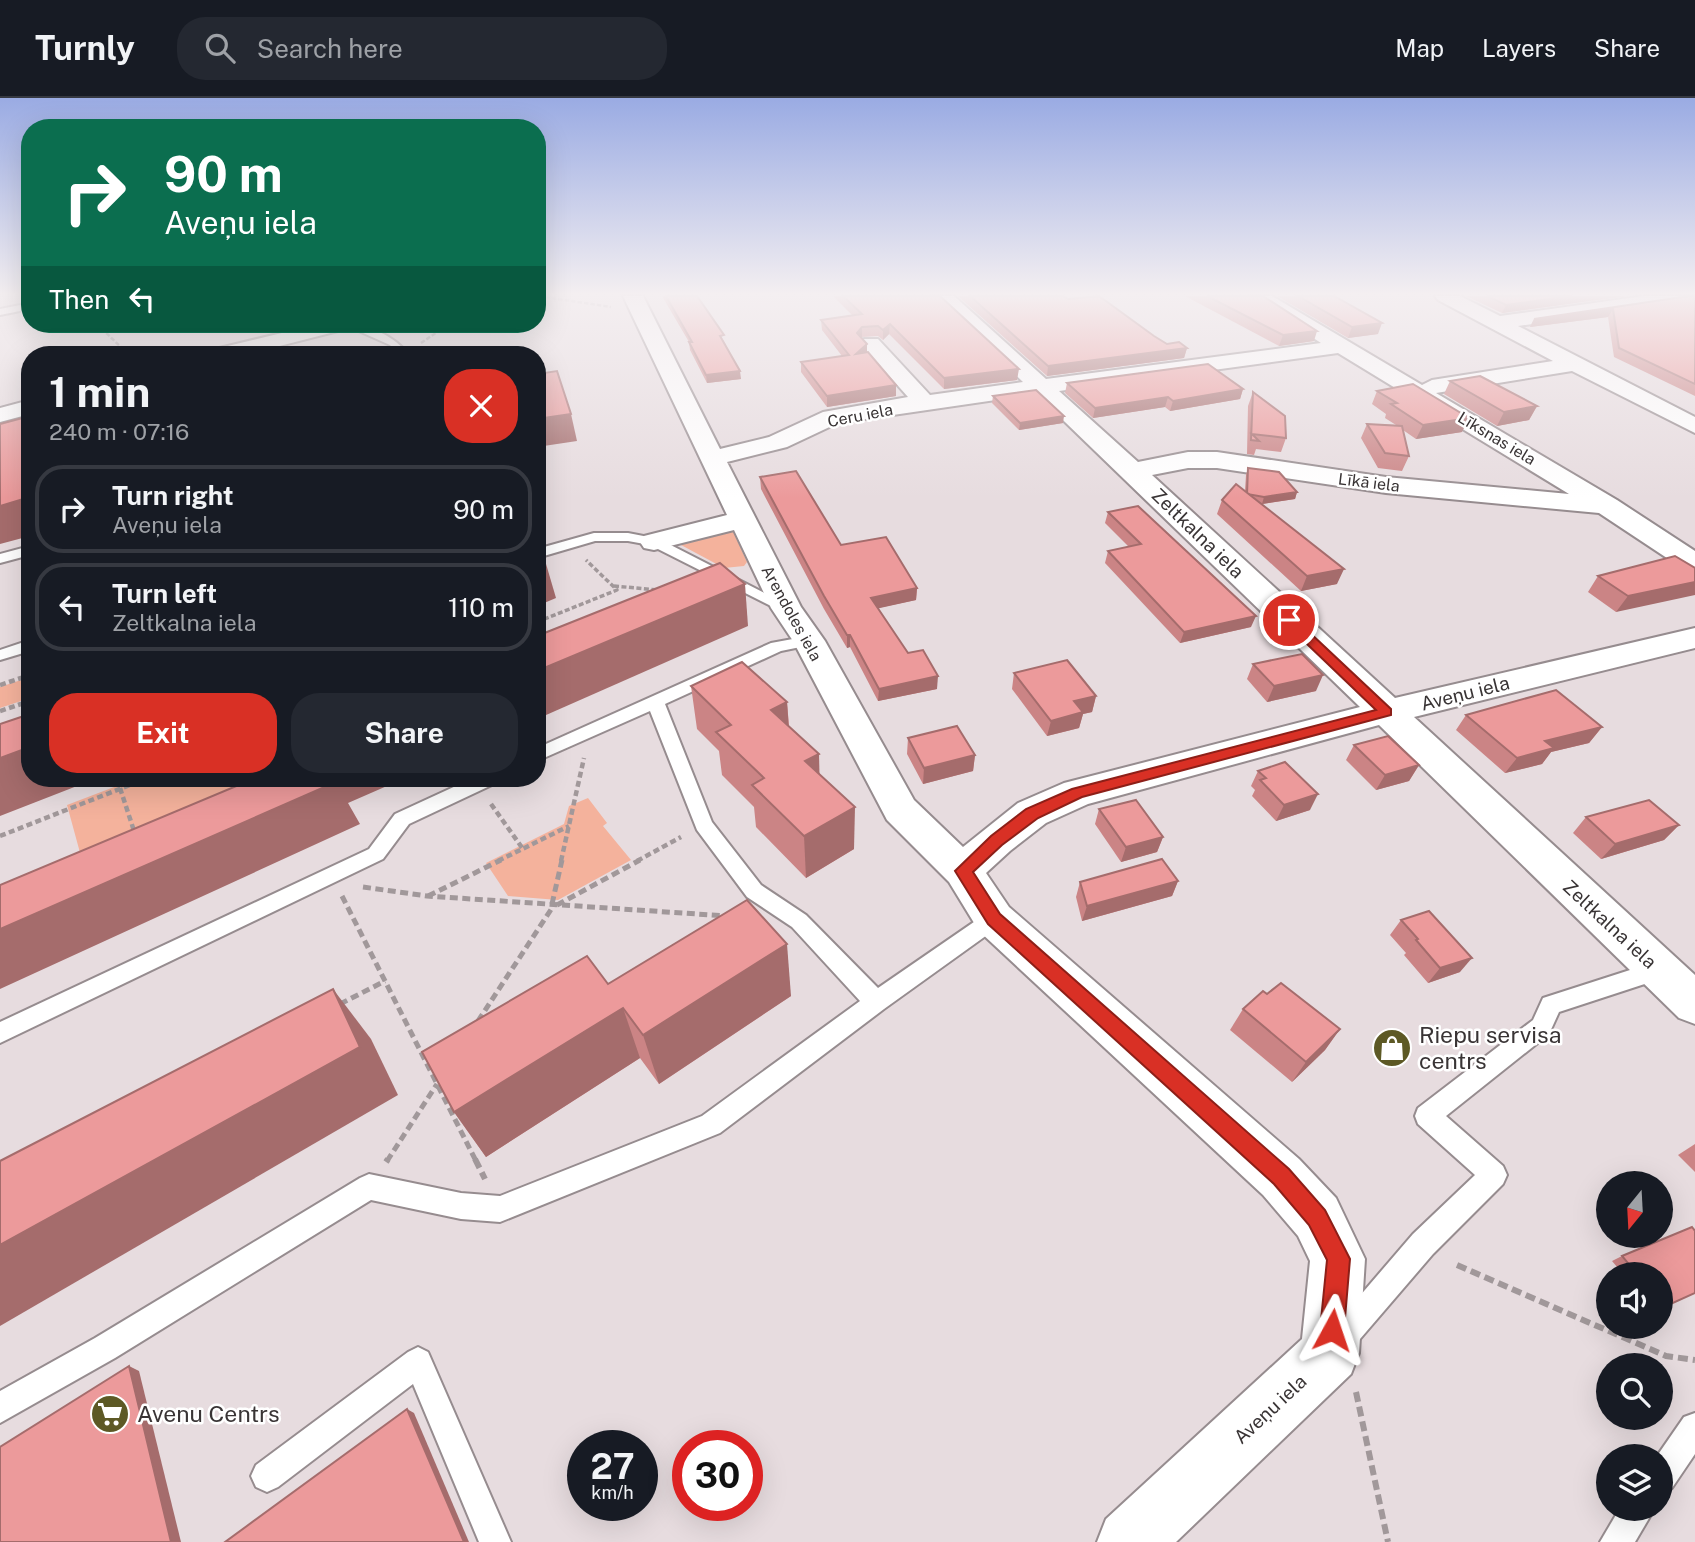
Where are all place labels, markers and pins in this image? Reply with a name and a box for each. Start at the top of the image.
pin [1259,590,1319,650]
place label: Riepu servisa centrs [1419,1021,1561,1074]
shop icon: Riepu servisa centrs [1371,1027,1413,1069]
supermarket icon: Avenu Centrs [89,1393,131,1435]
place label: Avenu Centrs [137,1400,280,1427]

